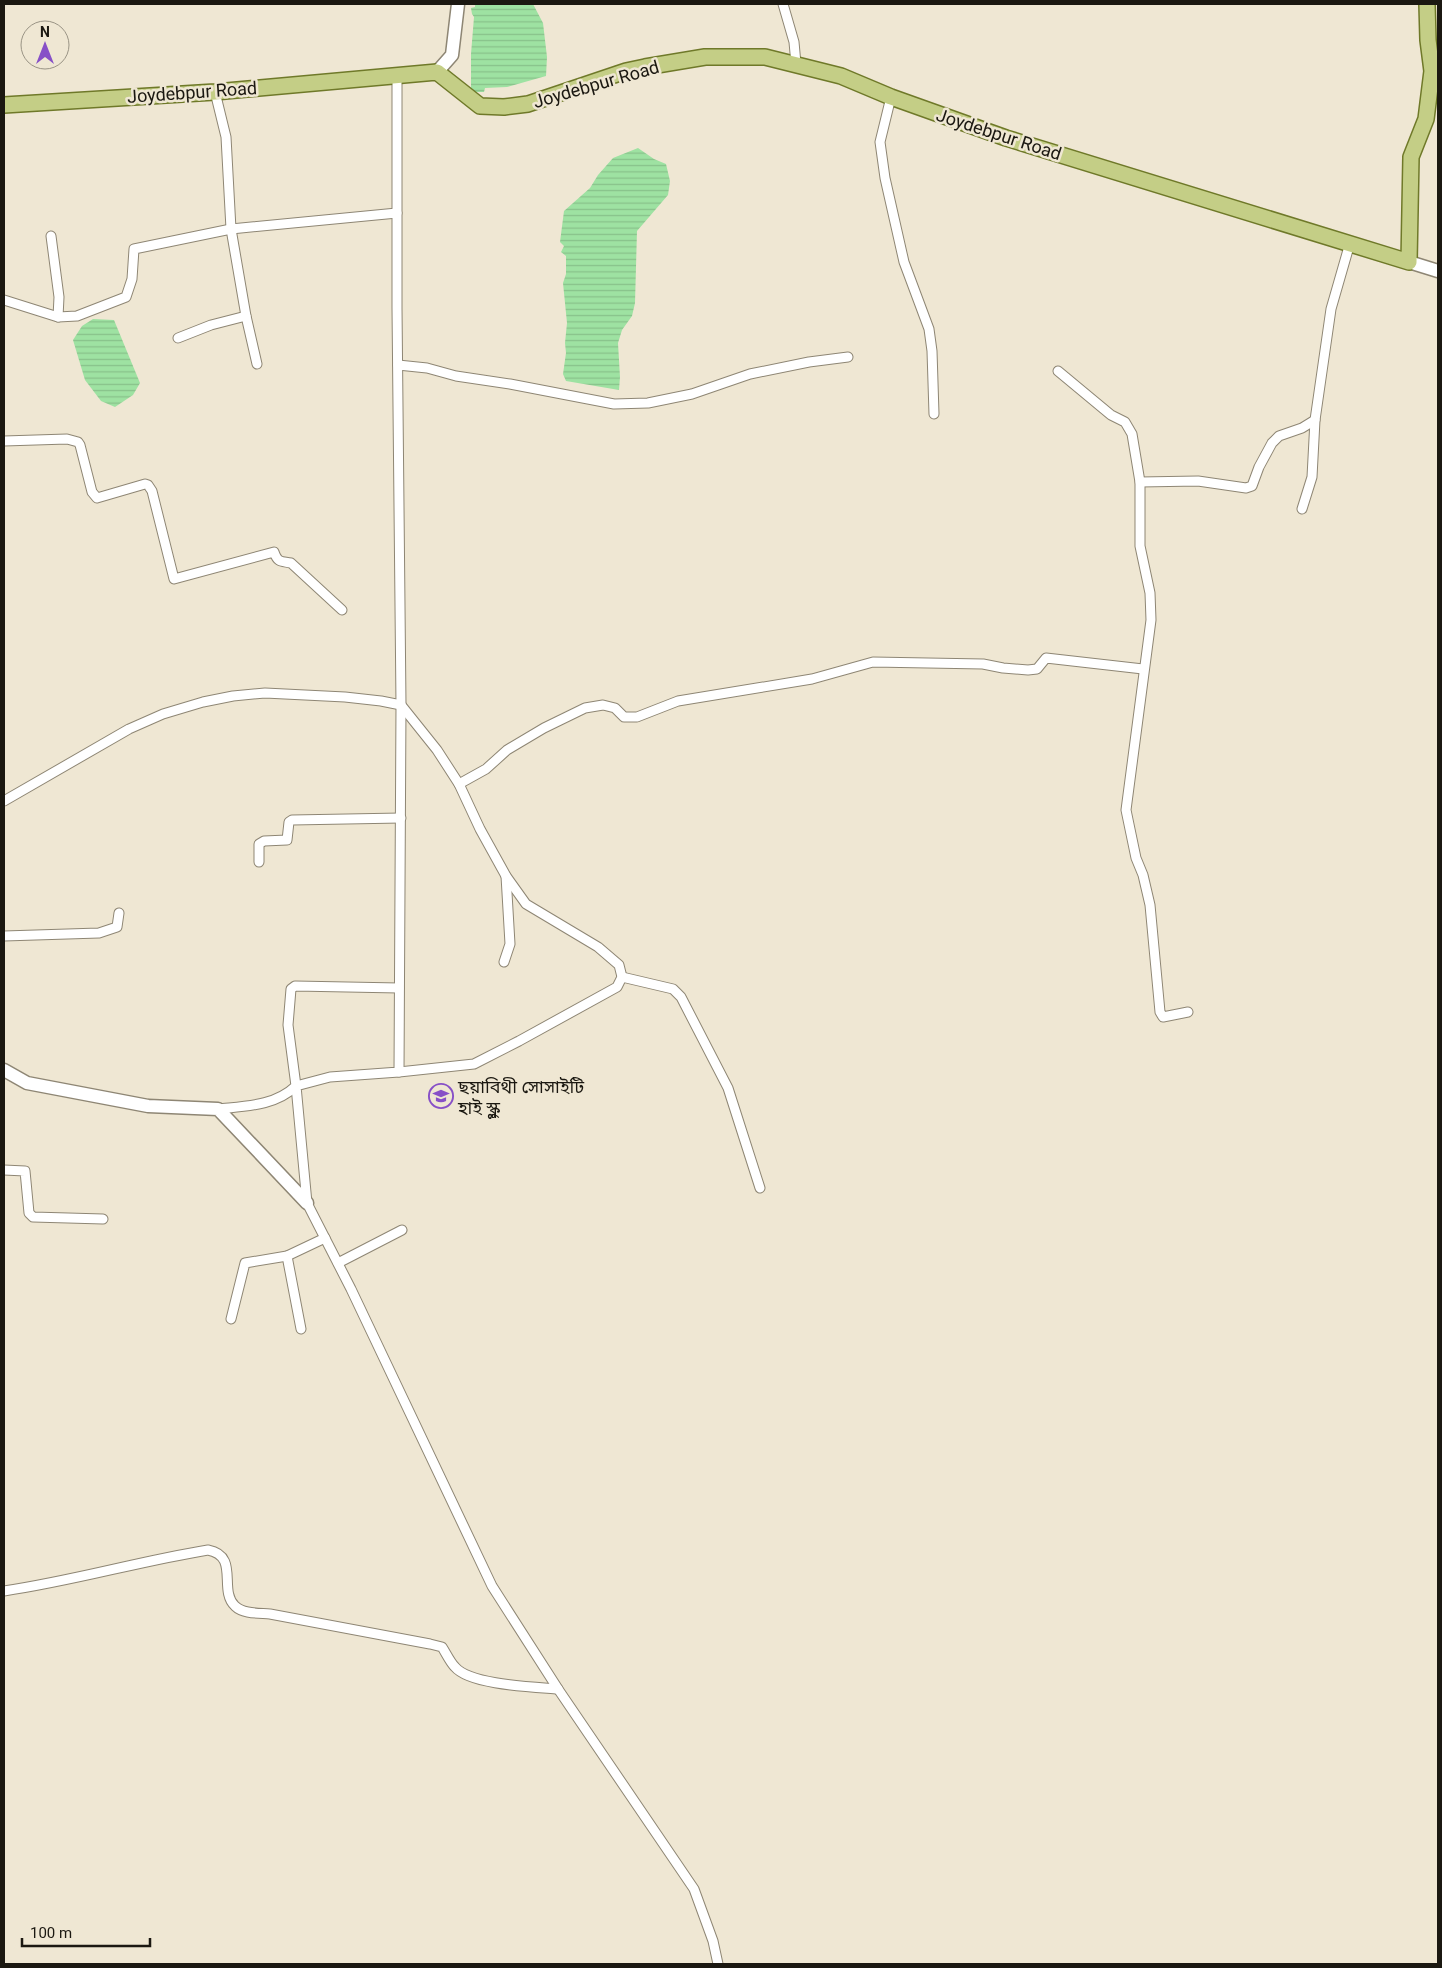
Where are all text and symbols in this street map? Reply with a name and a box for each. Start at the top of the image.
north arrow [20,20,70,70]
text: N [40,24,50,40]
street label: Joydebpur Road [531,56,661,112]
street label: Joydebpur Road [126,77,258,107]
street label: Joydebpur Road [934,104,1064,164]
place label: ছয়াবিথী সোসাইটি হাই স্কুল [457,1076,585,1119]
school or university icon: ছয়াবিথী সোসাইটি হাই স্কুল [428,1083,454,1109]
scale bar [22,1916,150,1948]
text: 100 m [30,1924,72,1942]

